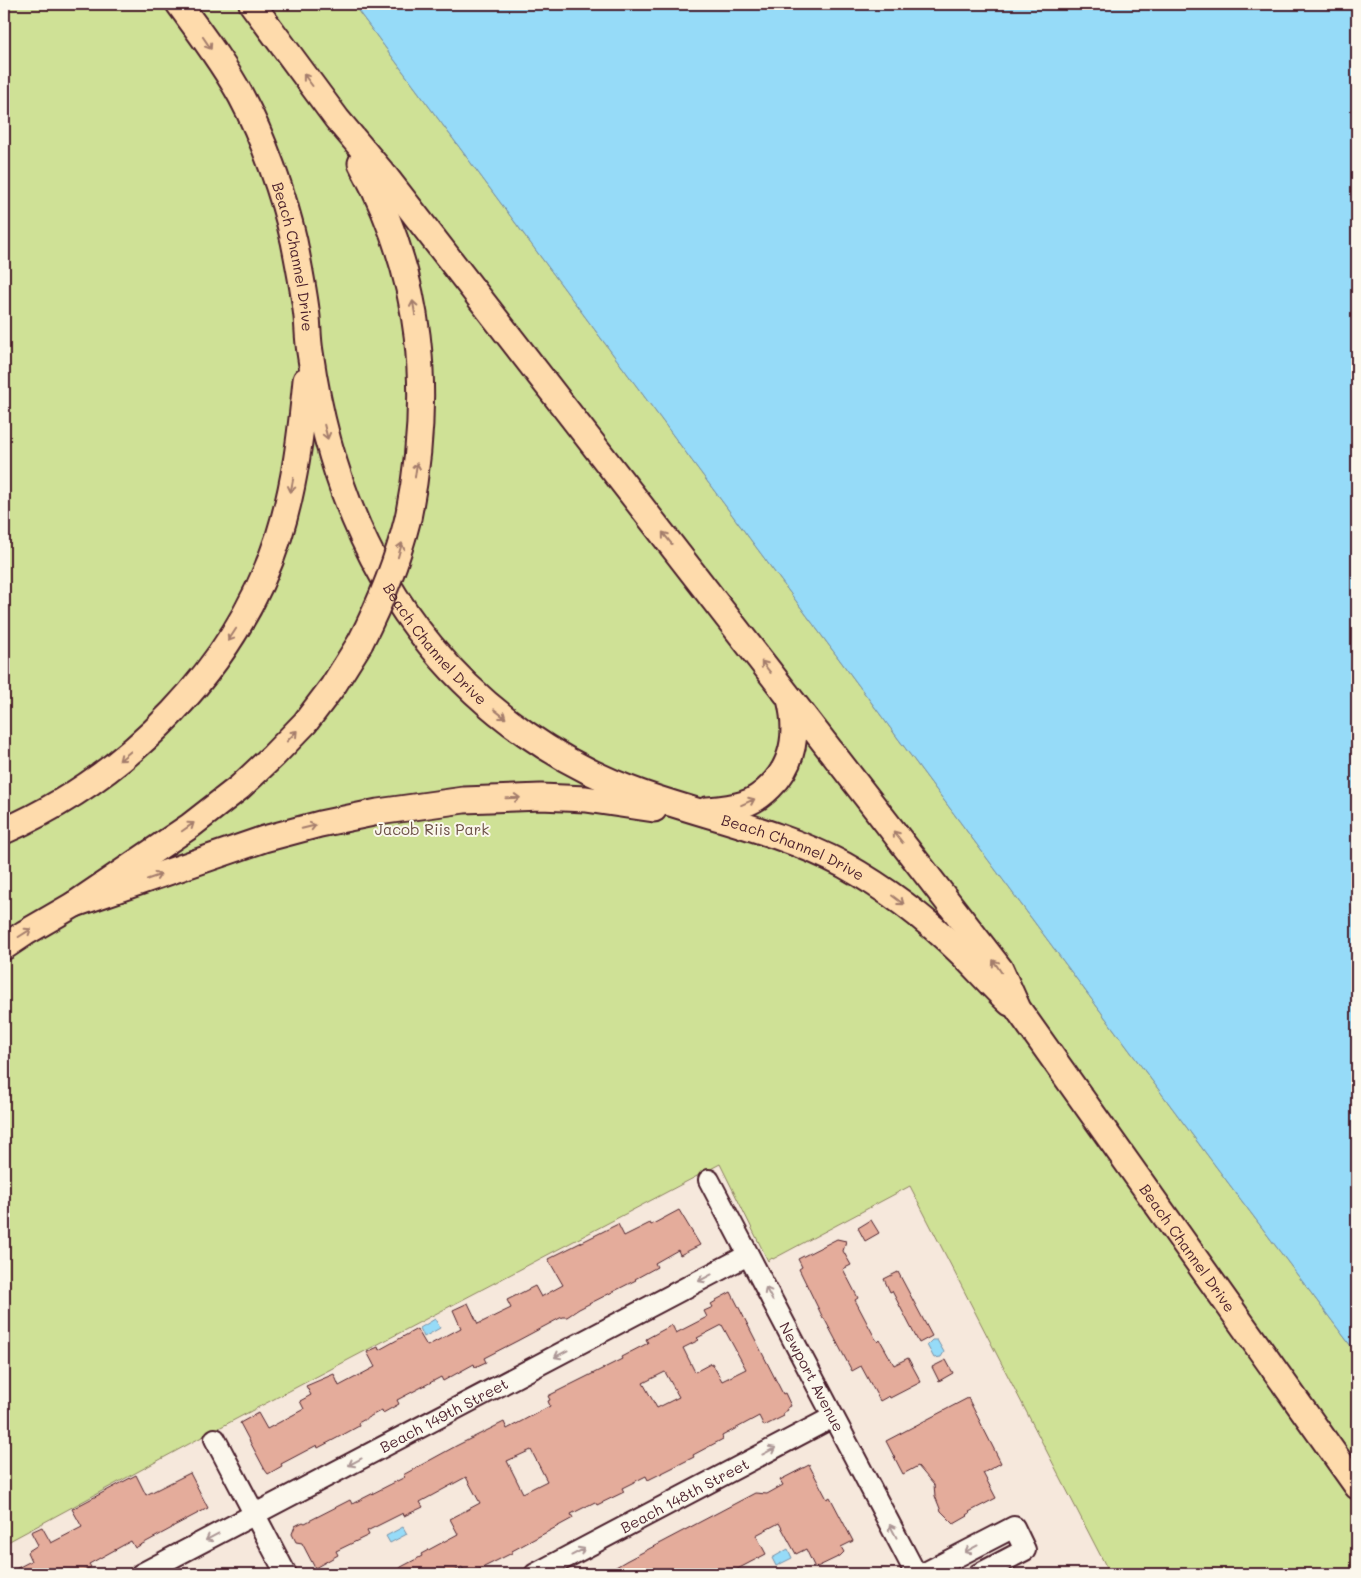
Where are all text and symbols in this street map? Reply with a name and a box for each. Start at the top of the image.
one-way arrow [202,36,212,50]
one-way arrow [303,73,313,87]
street label: Beach Channel Drive [268,179,318,332]
one-way arrow [408,300,418,316]
one-way arrow [321,424,331,440]
one-way arrow [411,462,421,478]
one-way arrow [287,477,296,493]
one-way arrow [661,532,672,545]
one-way arrow [395,542,405,558]
street label: Beach Channel Drive [379,579,491,709]
one-way arrow [227,628,237,642]
one-way arrow [761,661,772,674]
one-way arrow [493,708,506,719]
one-way arrow [286,730,298,742]
one-way arrow [119,751,132,762]
one-way arrow [504,793,520,803]
one-way arrow [740,796,755,806]
street label: Beach Channel Drive [719,809,868,885]
park label: Jacob Riis Park [375,819,489,839]
one-way arrow [180,822,194,832]
one-way arrow [300,822,316,831]
one-way arrow [893,830,903,844]
one-way arrow [146,872,161,881]
one-way arrow [891,895,905,905]
one-way arrow [18,928,32,938]
one-way arrow [992,959,1002,973]
street label: Beach Channel Drive [1135,1180,1240,1316]
one-way arrow [698,1274,713,1283]
one-way arrow [764,1287,774,1302]
street label: Newport Avenue [775,1318,849,1435]
one-way arrow [554,1350,569,1359]
street label: Beach 149th Street [376,1373,511,1457]
one-way arrow [761,1446,775,1456]
street label: Beach 148th Street [617,1453,752,1537]
one-way arrow [348,1457,363,1467]
one-way arrow [888,1524,897,1539]
one-way arrow [204,1532,219,1542]
one-way arrow [963,1544,978,1554]
one-way arrow [570,1546,585,1556]

